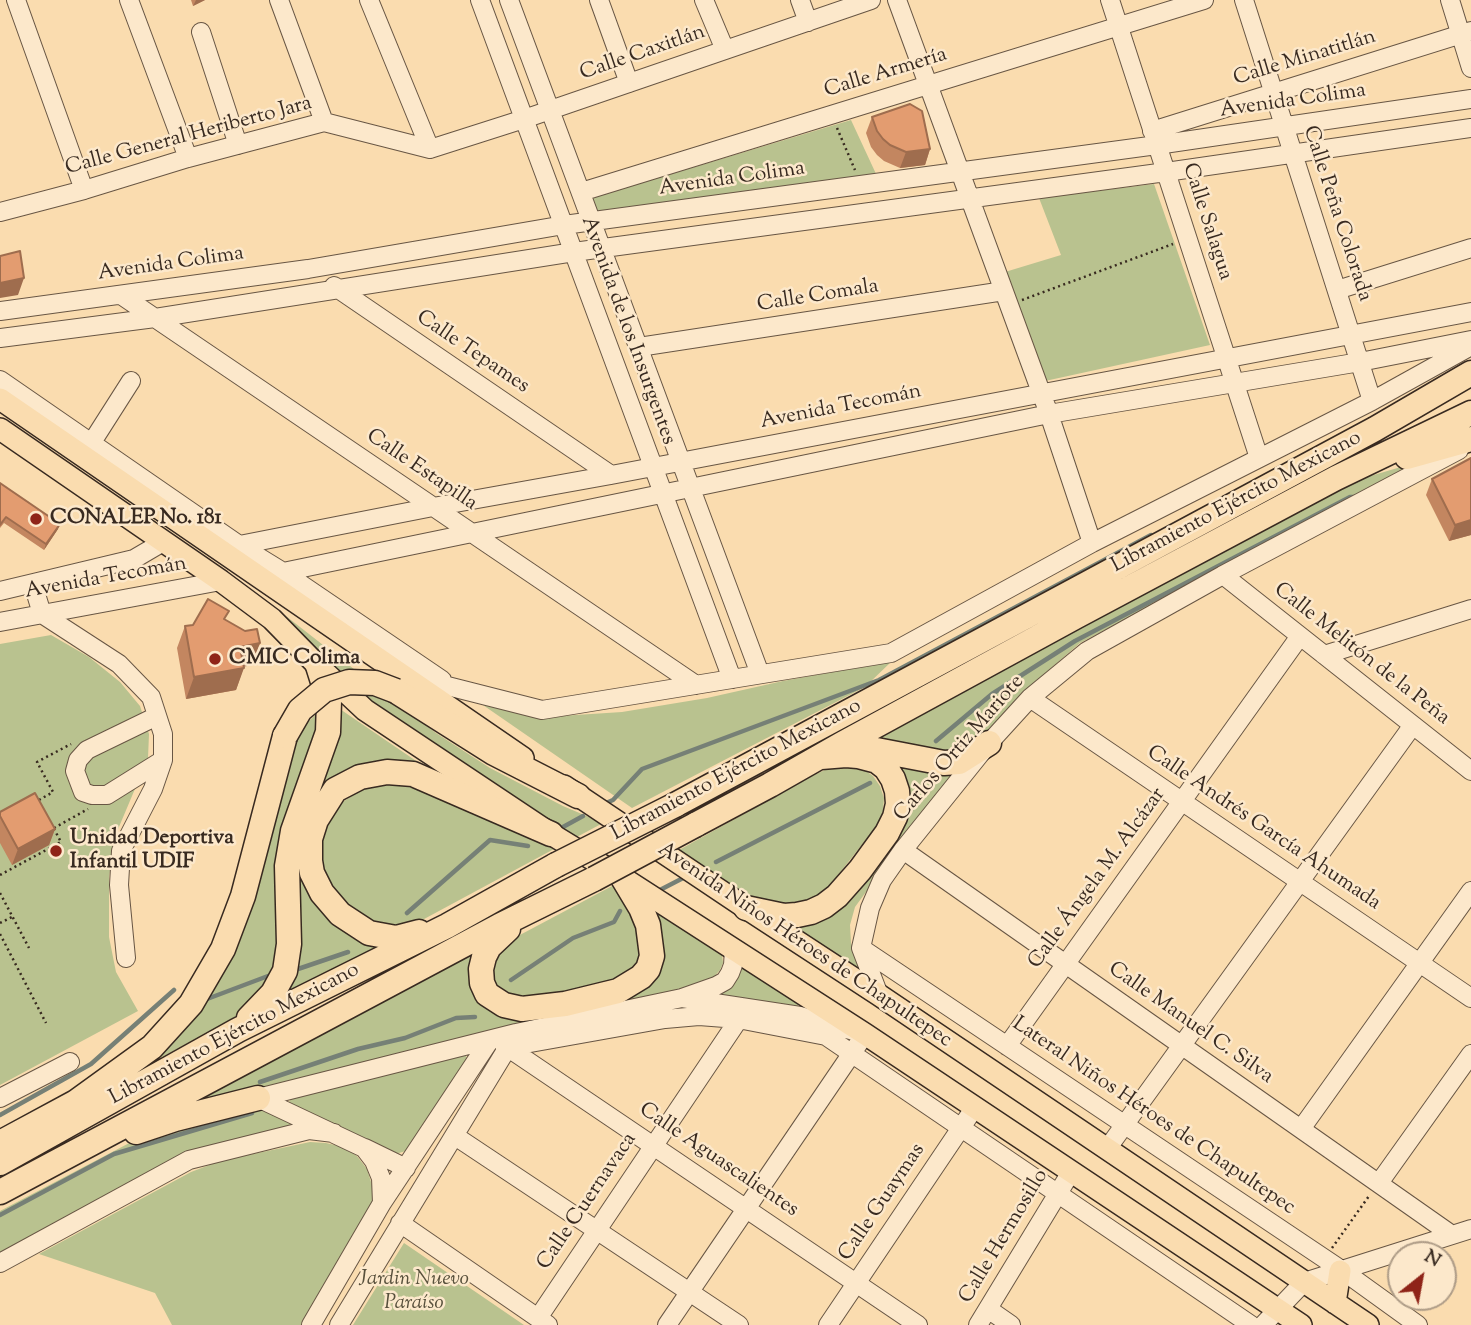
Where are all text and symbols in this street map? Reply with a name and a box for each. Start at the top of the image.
street label: Calle Caxitlán [577,21,709,87]
street label: Calle Minatitlán [1231,25,1379,93]
street label: Calle Armería [822,43,950,105]
street label: Avenida Colima [1218,79,1368,125]
street label: Calle General Heriberto Jara [63,92,315,182]
street label: Calle Peña Colorada [1296,123,1376,305]
street label: Avenida Colima [657,157,807,203]
street label: Calle Salagua [1175,160,1237,284]
street label: Avenida de los Insurgentes [574,213,680,449]
street label: Avenida Colima [96,242,246,288]
street label: Calle Comala [756,275,880,319]
street label: Calle Tepames [411,306,533,400]
street label: Avenida Tecomán [758,380,924,436]
street label: Calle Estapilla [361,425,481,517]
street label: Libramiento Ejército Mexicano [1108,426,1366,580]
place label: CONALEP No. 181 [50,506,222,532]
marker: CONALEP No. 181 [28,511,44,527]
street label: Avenida Tecomán [23,552,189,606]
street label: Calle Melitón de la Peña [1268,578,1454,732]
place label: CMIC Colima [229,646,360,672]
marker: CMIC Colima [207,651,223,667]
street label: Carlos Ortiz Mariote [890,671,1030,827]
street label: Libramiento Ejército Mexicano [608,694,866,848]
street label: Calle Andrés García Ahumada [1141,741,1385,917]
street label: Calle Ángela M. Alcázar [1024,784,1172,974]
place label: Unidad Deportiva Infantil UDIF [70,826,234,876]
street label: Avenida Niños Héroes de Chapultepec [652,838,956,1054]
marker: Unidad Deportiva Infantil UDIF [48,843,64,859]
street label: Calle Manuel C. Silva [1103,957,1277,1091]
street label: Libramiento Ejército Mexicano [106,958,364,1112]
street label: Lateral Niños Héroes de Chapultepec [1007,1013,1299,1221]
street label: Calle Aguascalientes [633,1098,803,1224]
street label: Calle Cuernavaca [533,1129,643,1275]
street label: Calle Guaymas [834,1139,932,1267]
street label: Calle Hermosillo [955,1165,1055,1309]
north arrow [1387,1241,1457,1311]
text: N [1419,1244,1445,1275]
park label: Jardin Nuevo Paraíso [359,1267,469,1317]

